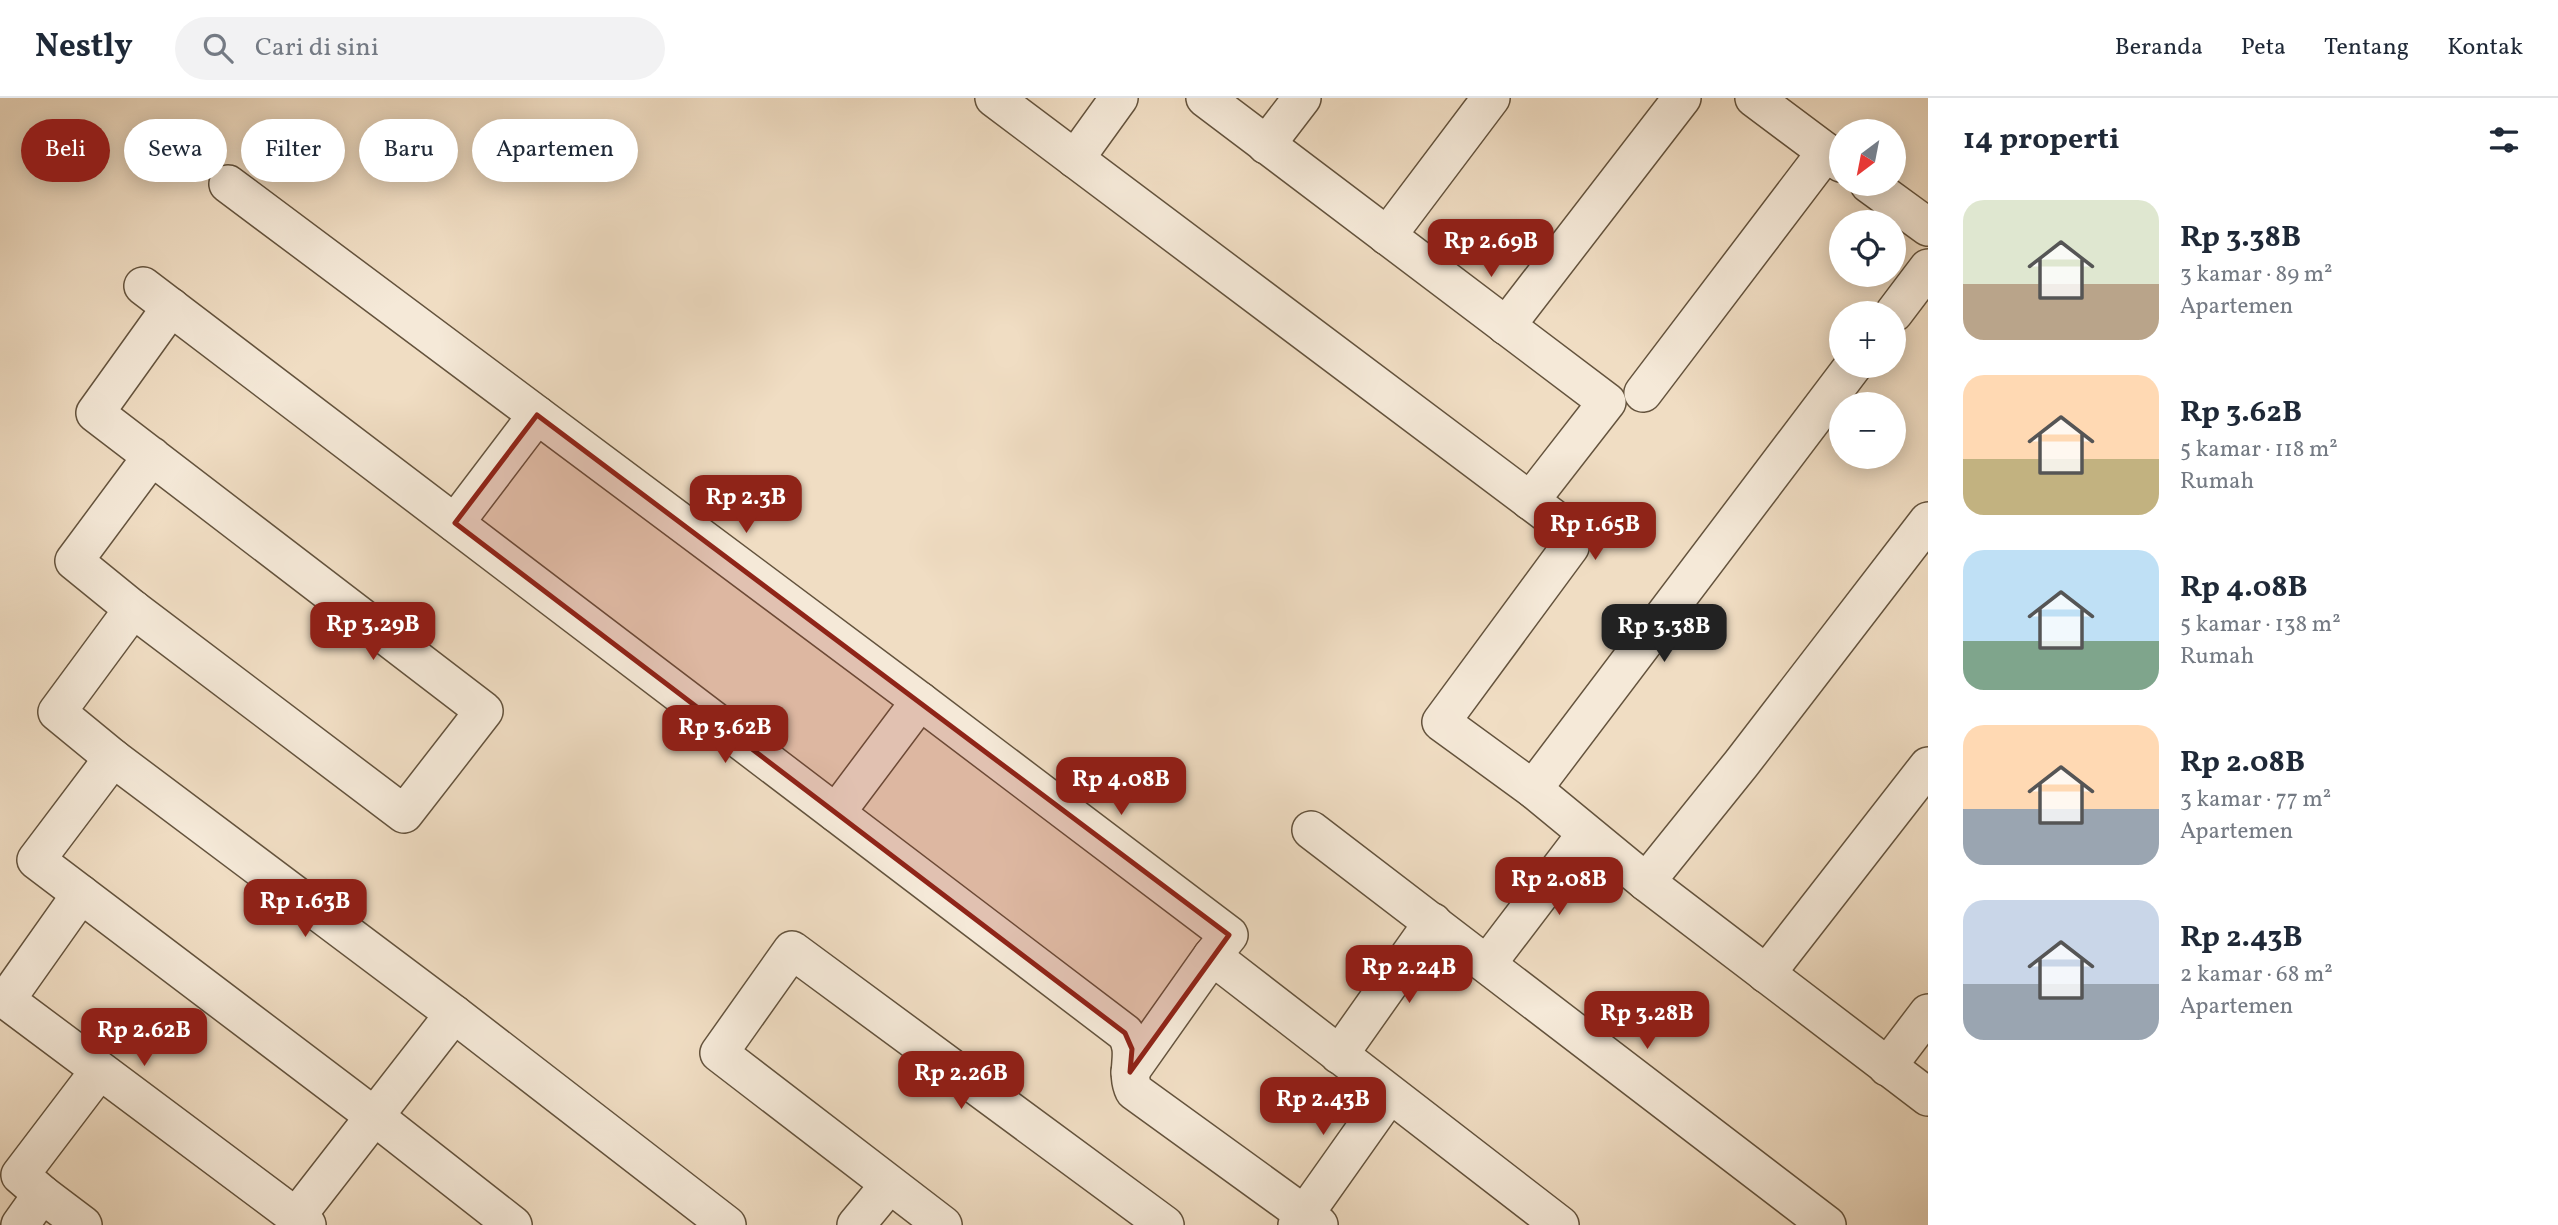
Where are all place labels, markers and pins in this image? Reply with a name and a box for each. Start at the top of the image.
pin: Rp 2.69B [1419,220,1563,279]
pin: Rp 2.3B [681,476,811,535]
pin: Rp 1.65B [1523,503,1667,562]
pin: Rp 3.29B [301,602,445,662]
pin: Rp 3.38B [1592,604,1736,664]
pin: Rp 3.62B [653,706,797,765]
pin: Rp 4.08B [1049,758,1193,817]
pin: Rp 2.08B [1487,858,1631,917]
pin: Rp 1.63B [233,880,377,939]
pin: Rp 2.24B [1337,946,1481,1005]
pin: Rp 3.28B [1575,992,1719,1051]
pin: Rp 2.62B [72,1009,216,1068]
pin: Rp 2.26B [889,1052,1033,1111]
pin: Rp 2.43B [1251,1077,1395,1137]

